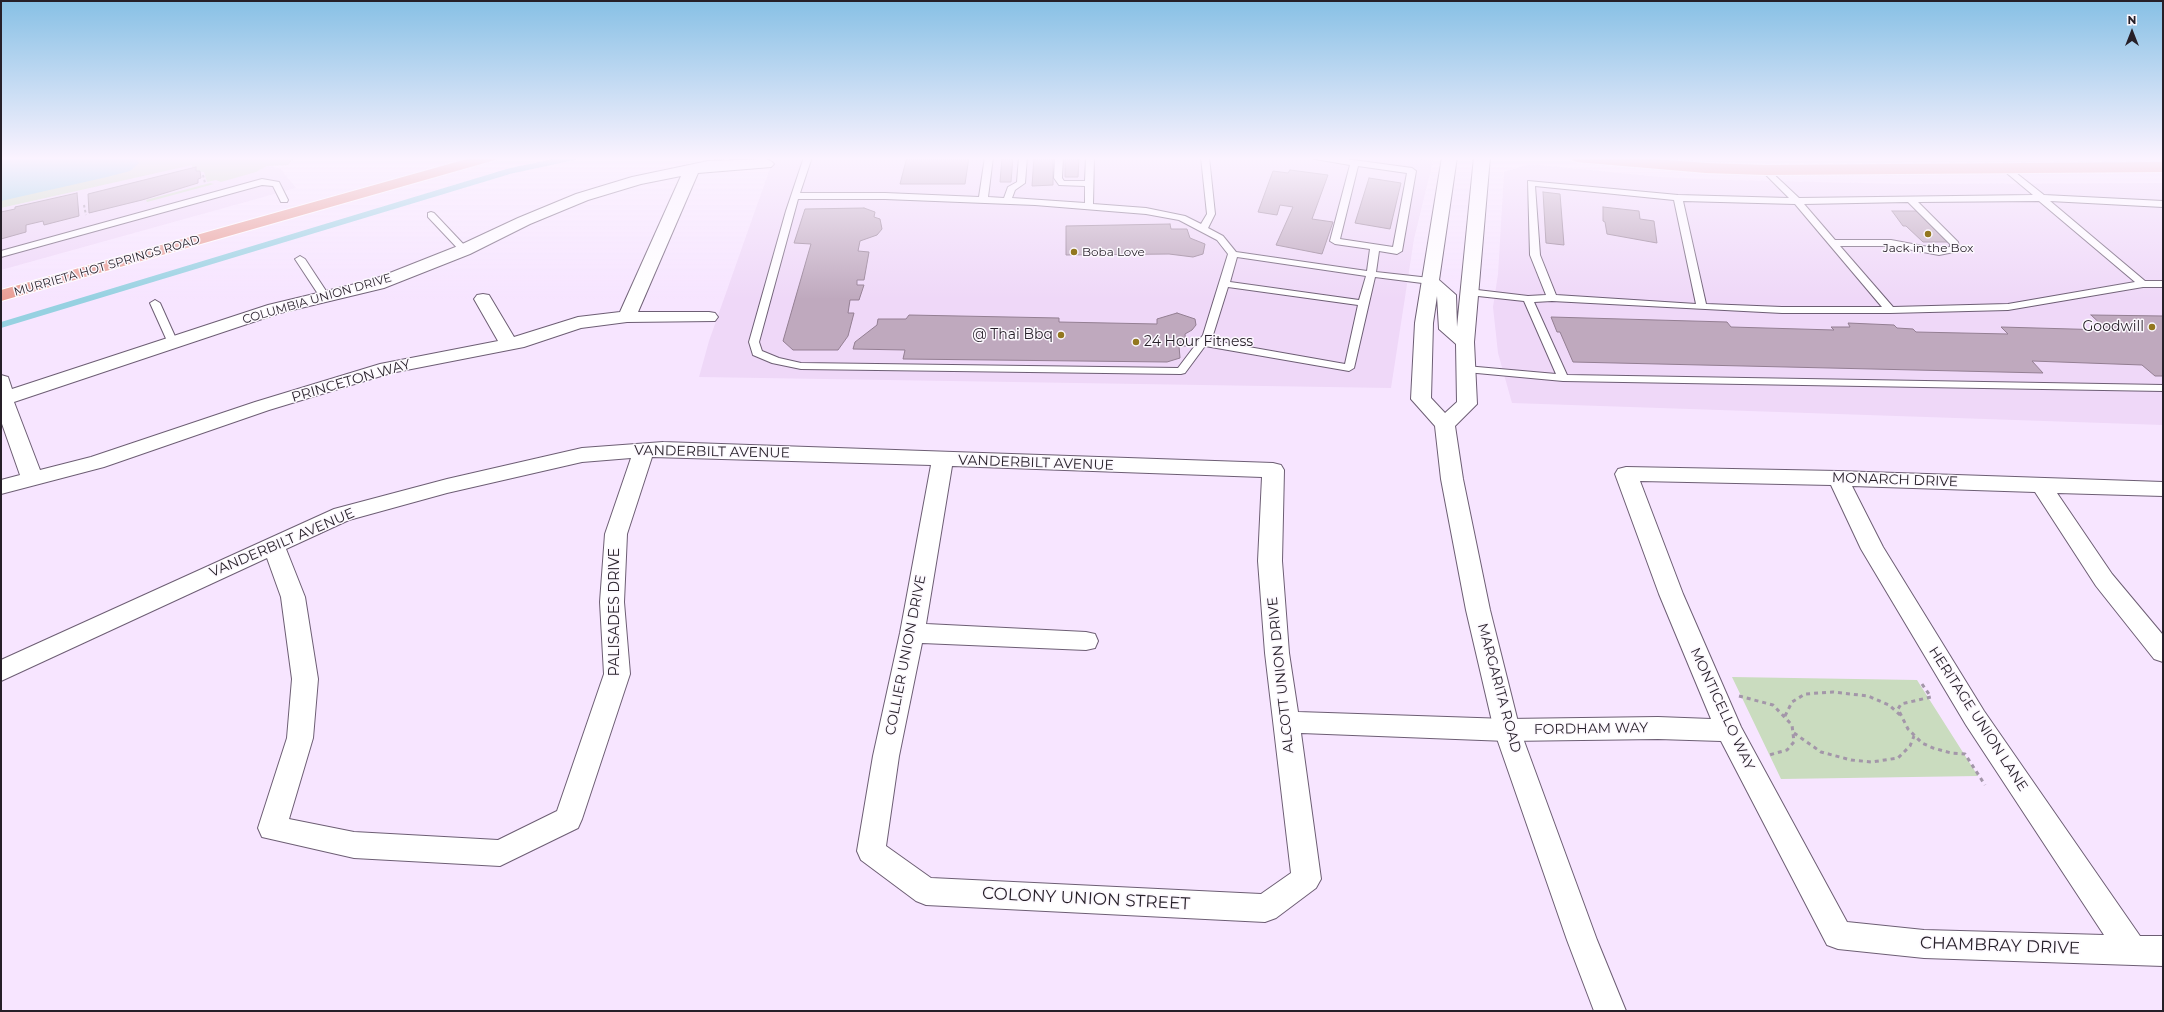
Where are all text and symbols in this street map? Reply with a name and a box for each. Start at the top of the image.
north arrow [2112,12,2152,52]
text: N [2128,13,2136,27]
marker: Jack in the Box [1923,229,1933,239]
street label: MURRIETA HOT SPRINGS ROAD [12,233,202,299]
place label: Jack in the Box [1883,241,1973,255]
place label: Boba Love [1082,245,1145,259]
marker: Boba Love [1069,247,1079,257]
street label: COLUMBIA UNION DRIVE [241,271,393,327]
place label: Goodwill [2083,319,2144,335]
marker: Goodwill [2147,322,2157,332]
place label: @ Thai Bbq [972,327,1053,343]
marker: @ Thai Bbq [1056,330,1066,340]
place label: 24 Hour Fitness [1144,334,1253,350]
marker: 24 Hour Fitness [1131,337,1141,347]
street label: PRINCETON WAY [290,356,412,406]
street label: VANDERBILT AVENUE [634,442,790,462]
street label: VANDERBILT AVENUE [958,452,1114,474]
street label: MONARCH DRIVE [1832,469,1958,491]
street label: VANDERBILT AVENUE [207,505,357,581]
street label: PALISADES DRIVE [607,548,623,676]
street label: COLLIER UNION DRIVE [882,573,930,737]
street label: ALCOTT UNION DRIVE [1264,596,1298,754]
street label: MARGARITA ROAD [1474,621,1524,755]
street label: HERITAGE UNION LANE [1925,644,2031,794]
street label: MONTICELLO WAY [1686,645,1758,773]
street label: FORDHAM WAY [1534,720,1648,738]
street label: COLONY UNION STREET [981,883,1191,915]
street label: CHAMBRAY DRIVE [1920,933,2080,959]

